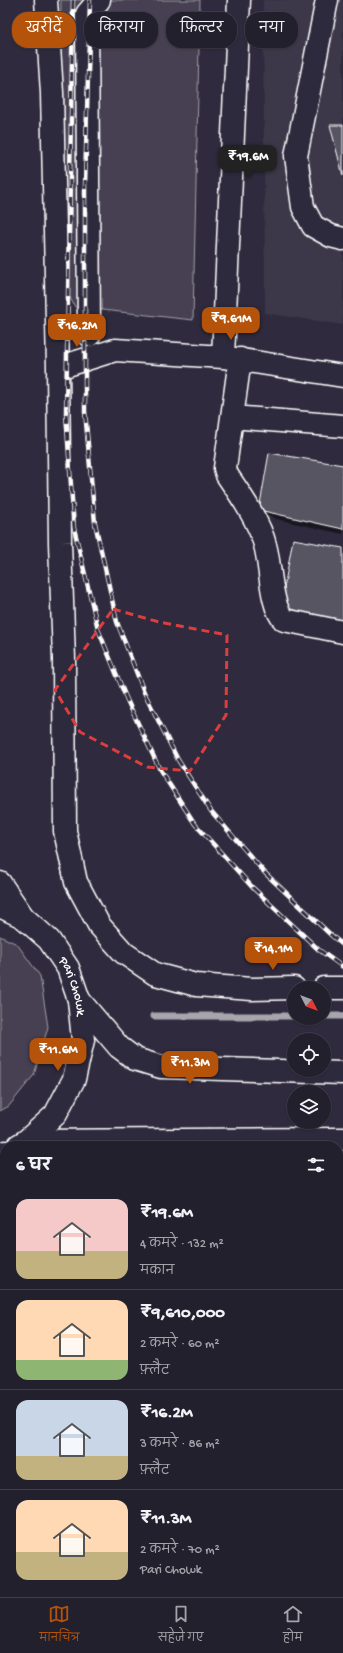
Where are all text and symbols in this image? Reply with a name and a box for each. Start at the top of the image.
chip: खरीदें [12,12,76,48]
chip: किराया [84,12,158,48]
chip: फ़िल्टर [166,12,237,48]
chip: नया [245,12,298,48]
pin: ₹19.6M [215,145,281,179]
text: ₹19.6M [228,150,268,165]
pin: ₹9.61M [198,307,264,341]
text: ₹9.61M [211,312,251,327]
pin: ₹16.2M [44,314,110,348]
text: ₹16.2M [57,319,97,334]
pin: ₹14.1M [240,937,306,971]
text: ₹14.1M [254,942,292,957]
street label: Pari Chowk [55,953,88,1018]
north arrow [287,981,331,1025]
map controls [287,981,331,1129]
button: locate [287,1033,331,1077]
pin: ₹11.6M [25,1038,91,1072]
text: ₹11.6M [38,1043,78,1058]
pin: ₹11.3M [157,1051,223,1085]
text: ₹11.3M [170,1056,210,1071]
button: layers [287,1085,331,1129]
icon: filters [305,1154,327,1176]
text: 6 घर [16,1157,51,1177]
text: ₹19.6M [140,1204,193,1224]
icon: home [48,1215,96,1263]
text: 4 कमरे · 132 m² [140,1237,224,1252]
text: मकान [140,1264,174,1279]
text: ₹9,610,000 [140,1304,225,1324]
icon: home [48,1316,96,1364]
text: 2 कमरे · 60 m² [140,1337,219,1352]
text: फ़्लैट [140,1364,170,1379]
text: ₹16.2M [140,1404,193,1424]
icon: home [48,1416,96,1464]
text: 3 कमरे · 86 m² [140,1437,220,1452]
text: फ़्लैट [140,1464,170,1479]
text: ₹11.3M [140,1510,191,1530]
icon: home [48,1516,96,1564]
text: 2 कमरे · 70 m² [140,1543,220,1558]
text: Pari Chowk [140,1563,202,1578]
tab: मानचित्र [39,1603,80,1649]
tab: सहेजे गए [158,1603,203,1649]
tab: होम [282,1603,304,1649]

